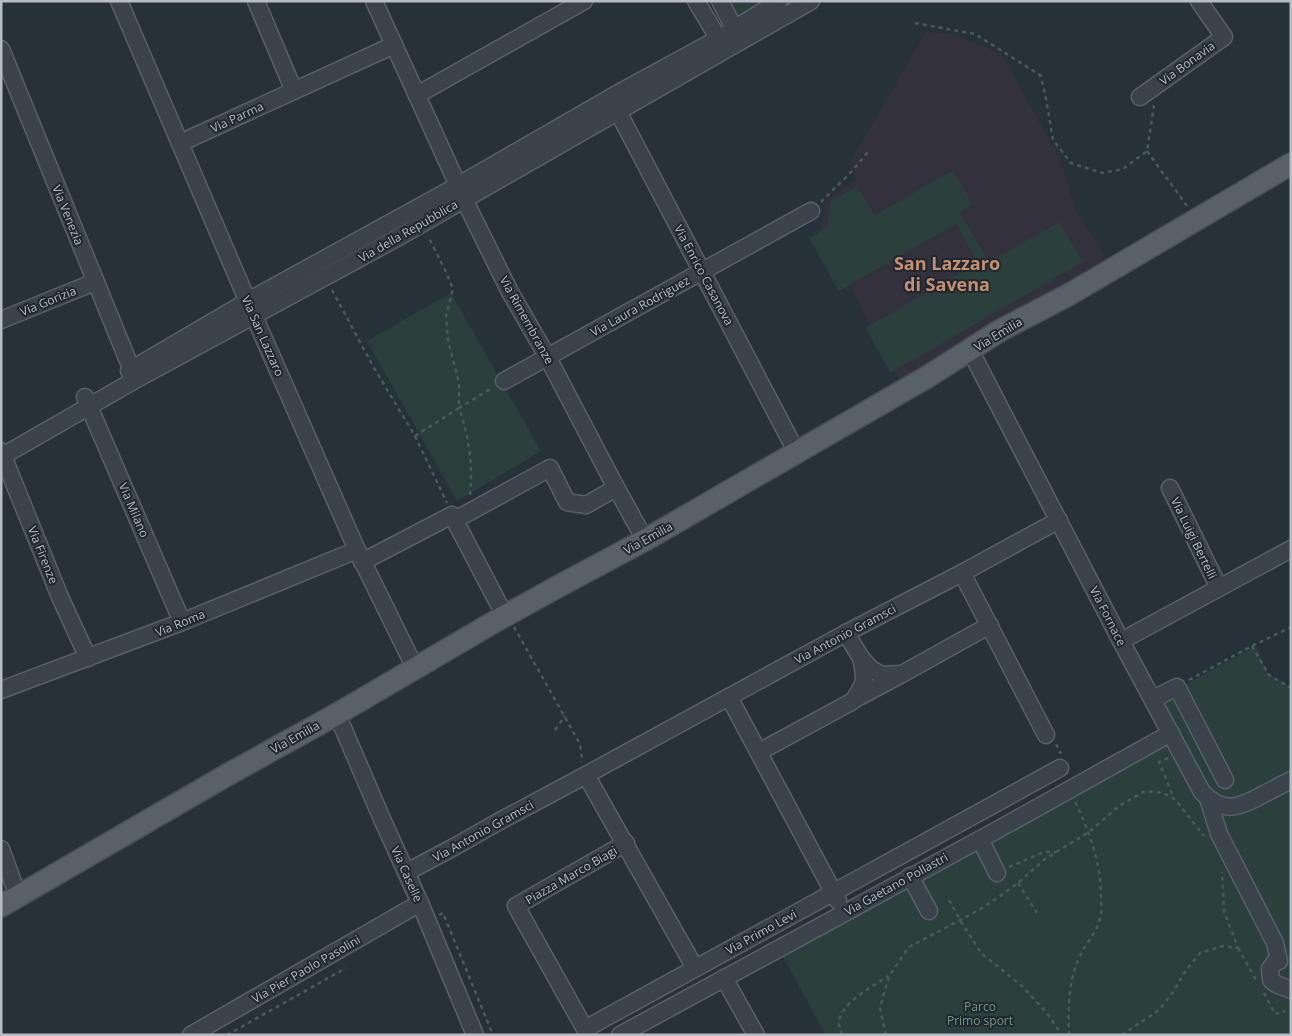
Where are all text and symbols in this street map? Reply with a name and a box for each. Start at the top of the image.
street label: Via Bonavia [1156,37,1218,89]
street label: Via Parma [208,97,266,137]
street label: Via Venezia [48,182,88,248]
street label: Via della Repubblica [355,196,461,266]
street label: Via Enrico Casanova [670,222,738,328]
district label: San Lazzaro di Savena [894,251,1000,296]
street label: Via Laura Rodriguez [587,271,693,340]
street label: Via Rimembranze [496,273,558,367]
street label: Via Gorizia [17,282,79,320]
street label: Via San Lazzaro [238,293,288,379]
street label: Via Emilia [971,313,1025,355]
street label: Via Milano [115,480,153,540]
street label: Via Luigi Bertelli [1167,494,1221,582]
street label: Via Emilia [620,518,676,558]
street label: Via Firenze [24,524,62,586]
street label: Via Fornace [1086,583,1130,649]
street label: Via Antonio Gramsci [791,600,899,668]
street label: Via Roma [153,605,207,641]
street label: Via Emilia [267,717,323,757]
street label: Via Antonio Gramsci [429,796,537,866]
street label: Piazza Marco Biagi [522,842,620,908]
street label: Via Caselle [387,843,427,905]
street label: Via Gaetano Pollastri [841,848,951,920]
street label: Via Primo Levi [723,906,799,958]
street label: Via Pier Paolo Pasolini [249,931,363,1007]
park label: Parco Primo sport [947,998,1013,1029]

